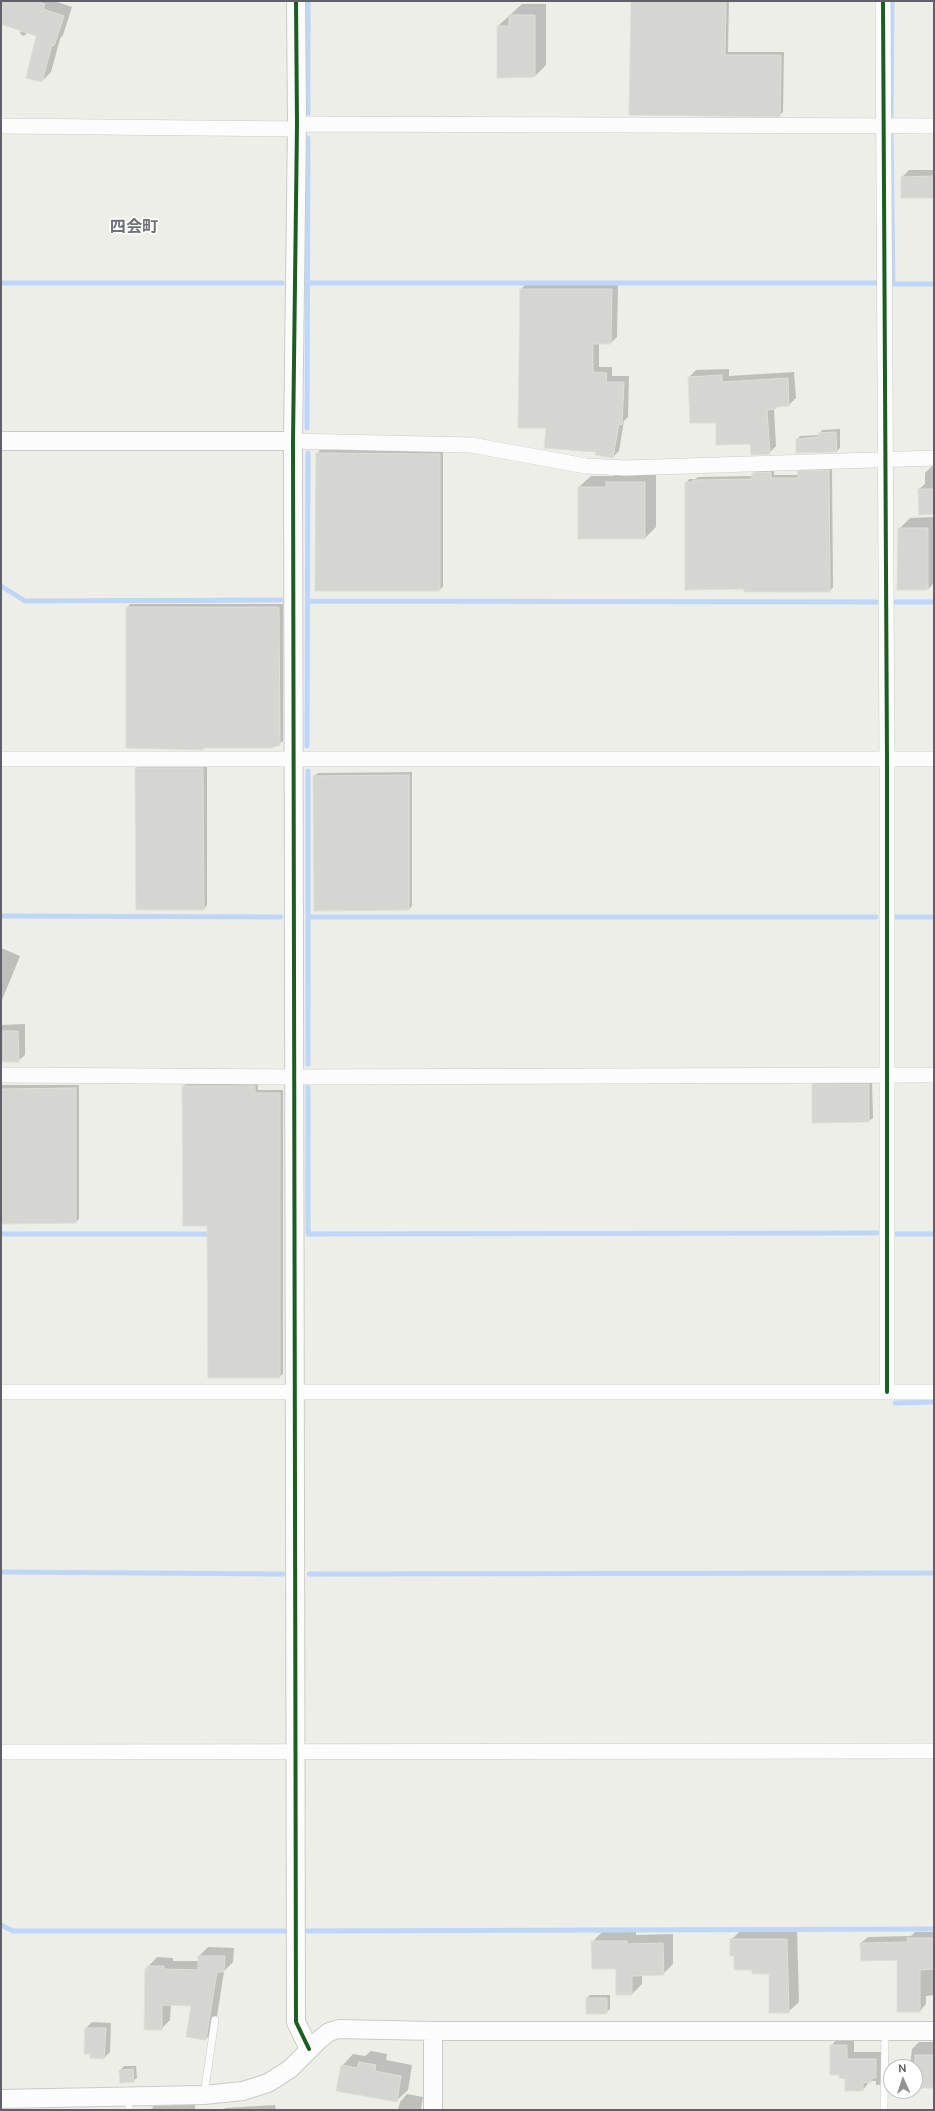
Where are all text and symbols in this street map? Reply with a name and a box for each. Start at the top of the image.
district label: 四会町 [110,218,158,238]
north arrow [883,2059,923,2099]
text: N [898,2061,907,2075]

